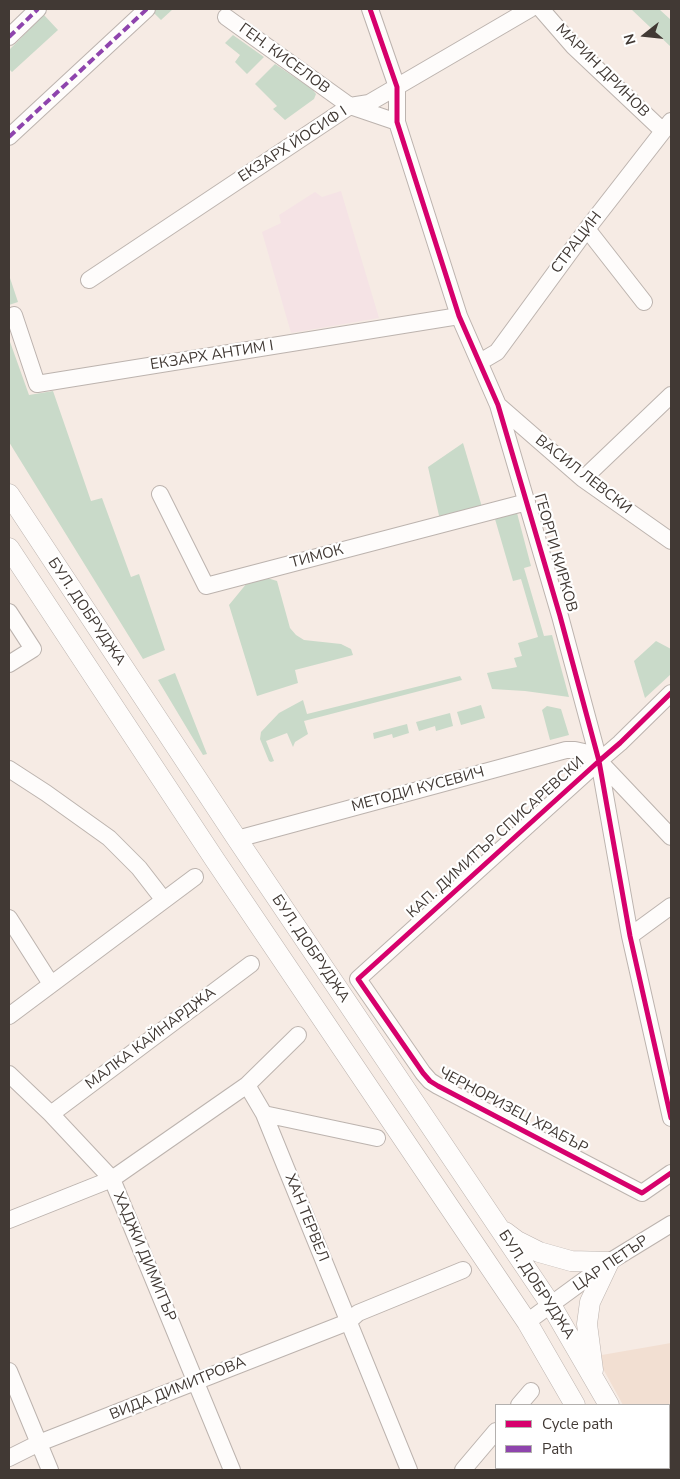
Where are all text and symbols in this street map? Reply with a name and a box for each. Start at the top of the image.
north arrow [620,10,670,60]
street label: ГЕН. КИСЕЛОВ [235,20,333,98]
street label: МАРИН ДРИНОВ [551,20,653,122]
text: N [620,32,641,47]
street label: ЕКЗАРХ ЙОСИФ I [235,103,351,187]
street label: СТРАЦИН [548,209,606,277]
street label: ЕКЗАРХ АНТИМ I [149,337,275,375]
street label: ВАСИЛ ЛЕВСКИ [531,432,635,518]
street label: ГЕОРГИ КИРКОВ [529,492,581,614]
street label: ТИМОК [289,541,345,573]
street label: БУЛ. ДОБРУДЖА [43,555,129,669]
street label: КАП. ДИМИТЪР СПИСАРЕВСКИ [404,754,588,922]
street label: МЕТОДИ КУСЕВИЧ [350,764,486,816]
street label: БУЛ. ДОБРУДЖА [267,892,353,1006]
street label: МАЛКА КАЙНАРДЖА [82,984,220,1094]
street label: ЧЕРНОРИЗЕЦ ХРАБЪР [435,1064,591,1158]
street label: ХАН ТЕРВЕЛ [280,1172,332,1264]
street label: ХАДЖИ ДИМИТЪР [109,1190,179,1324]
street label: БУЛ. ДОБРУДЖА [494,1227,578,1343]
street label: ЦАР ПЕТЪР [570,1232,652,1296]
street label: ВИДА ДИМИТРОВА [107,1353,249,1425]
legend [495,1404,670,1469]
text: Cycle path [542,1414,613,1434]
text: Path [542,1439,573,1459]

